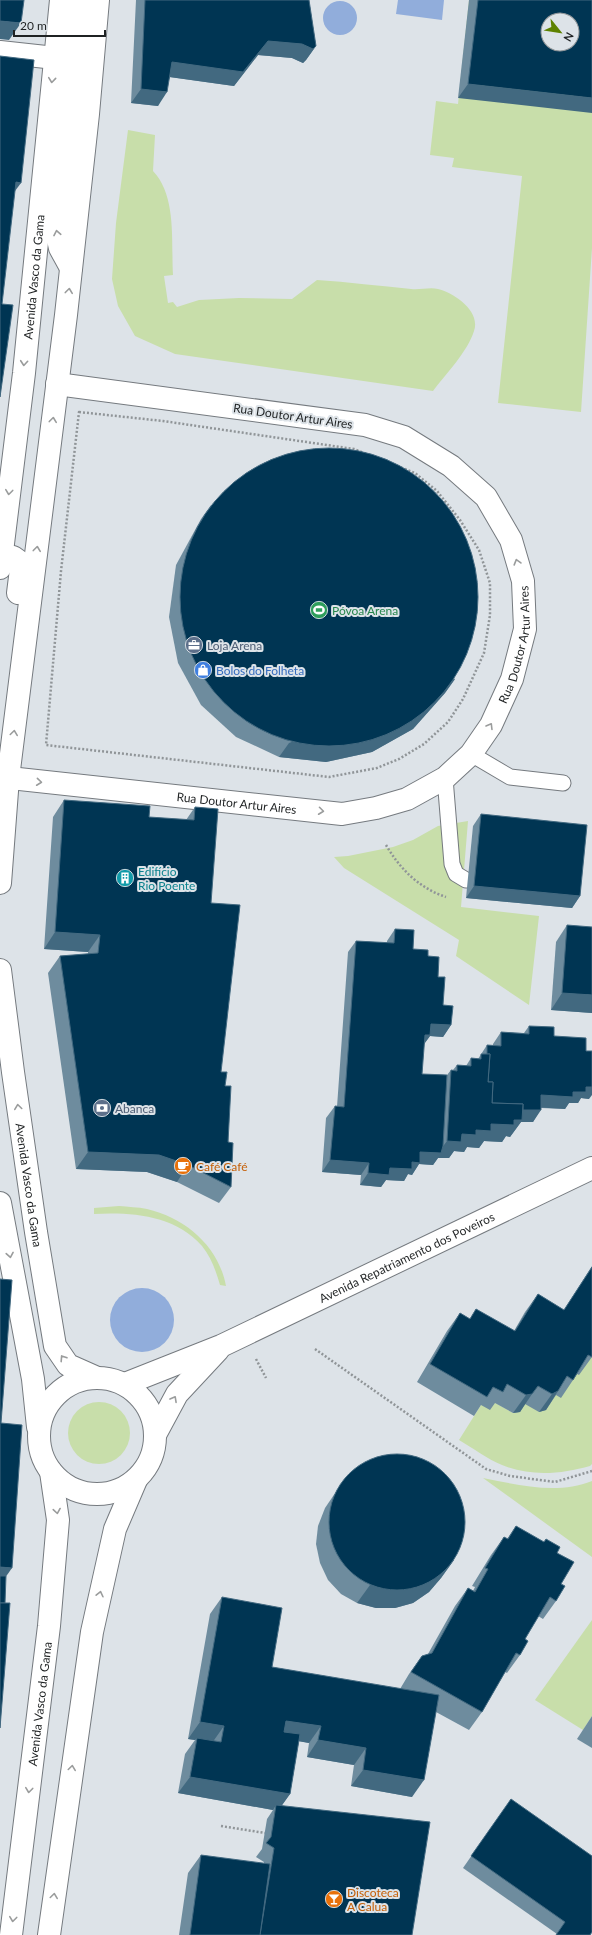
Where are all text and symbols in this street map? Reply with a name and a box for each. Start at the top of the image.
scale bar [14,12,105,38]
north arrow [540,12,580,52]
text: 20 m [20,18,47,33]
text: N [561,30,577,44]
one-way arrow [48,77,57,84]
street label: Avenida Vasco da Gama [20,214,47,340]
one-way arrow [53,230,61,236]
one-way arrow [64,287,73,294]
one-way arrow [20,360,29,366]
street label: Rua Doutor Artur Aires [232,400,354,432]
one-way arrow [48,416,57,423]
one-way arrow [5,489,14,495]
one-way arrow [32,546,41,552]
one-way arrow [513,558,522,565]
street label: Rua Doutor Artur Aires [495,586,533,705]
sports icon: Póvoa Arena [309,600,329,620]
place label: Póvoa Arena [332,603,398,618]
office icon: Loja Arena [184,635,204,655]
place label: Loja Arena [207,638,262,653]
shop icon: Bolos do Folheta [193,660,213,680]
place label: Bolos do Folheta [216,663,304,678]
one-way arrow [485,723,492,730]
one-way arrow [9,730,18,736]
one-way arrow [36,777,42,786]
street label: Rua Doutor Artur Aires [176,789,297,817]
one-way arrow [318,806,324,815]
place label: Edifício Rio Poente [138,864,195,893]
building icon: Edifício Rio Poente [115,868,135,888]
bank icon: Abanca [92,1098,112,1118]
place label: Abanca [115,1101,154,1116]
one-way arrow [14,1104,23,1110]
street label: Avenida Vasco da Gama [13,1122,46,1248]
cafe icon: Café Café [173,1156,193,1176]
place label: Café Café [196,1159,248,1174]
street label: Avenida Repatriamento dos Poveiros [316,1209,497,1305]
one-way arrow [6,1252,14,1258]
one-way arrow [60,1355,68,1362]
one-way arrow [170,1396,177,1403]
one-way arrow [52,1508,61,1514]
one-way arrow [96,1590,104,1597]
street label: Avenida Vasco da Gama [24,1641,55,1767]
one-way arrow [67,1765,76,1771]
one-way arrow [25,1787,34,1793]
place label: Discoteca A Calua [347,1885,399,1914]
bar icon: Discoteca A Calua [324,1889,344,1909]
one-way arrow [49,1893,58,1899]
one-way arrow [8,1916,17,1922]

